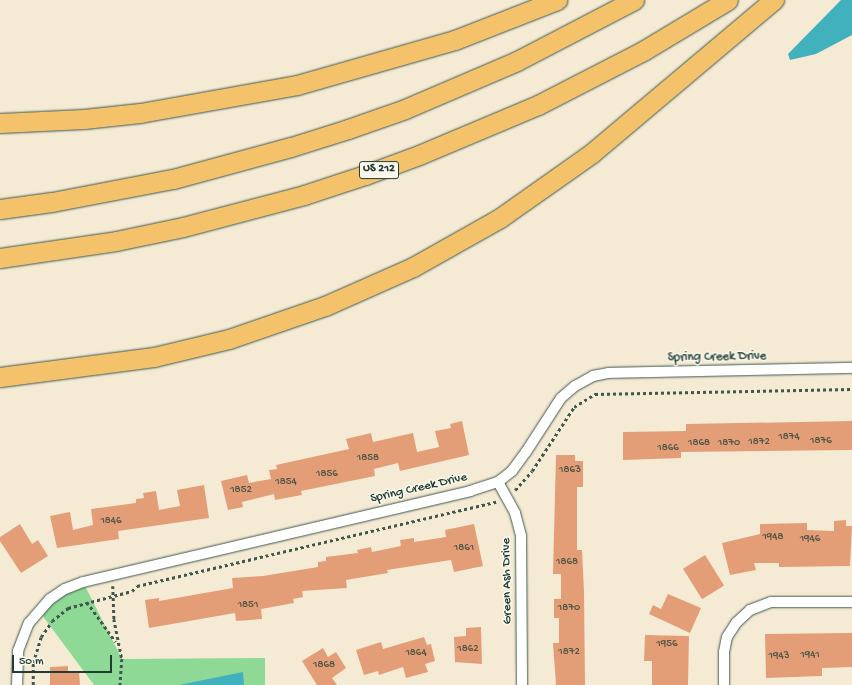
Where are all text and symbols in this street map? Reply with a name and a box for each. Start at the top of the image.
road number: US 212 [359,160,399,180]
street label: Spring Creek Drive [667,349,767,367]
house number: 1874 [778,430,800,444]
house number: 1876 [810,434,832,448]
house number: 1872 [748,435,770,449]
house number: 1868 [688,436,710,450]
house number: 1870 [718,436,740,450]
house number: 1866 [657,441,679,455]
house number: 1858 [357,451,379,465]
house number: 1863 [559,463,581,477]
house number: 1856 [316,467,338,481]
street label: Spring Creek Drive [369,470,469,508]
house number: 1854 [275,475,297,489]
house number: 1852 [230,483,252,497]
house number: 1846 [100,514,122,528]
house number: 1948 [762,530,784,544]
house number: 1946 [800,532,820,546]
street label: Green Ash Drive [499,538,517,624]
house number: 1861 [454,541,474,555]
house number: 1868 [556,555,578,569]
house number: 1851 [238,598,258,612]
house number: 1870 [558,601,580,615]
house number: 1956 [656,637,678,651]
house number: 1862 [457,642,479,656]
house number: 1872 [558,645,580,659]
house number: 1864 [405,646,427,660]
scale bar [14,647,114,673]
house number: 1941 [800,648,820,662]
house number: 1943 [769,649,789,663]
text: 50 m [19,655,44,669]
house number: 1868 [313,658,335,672]

